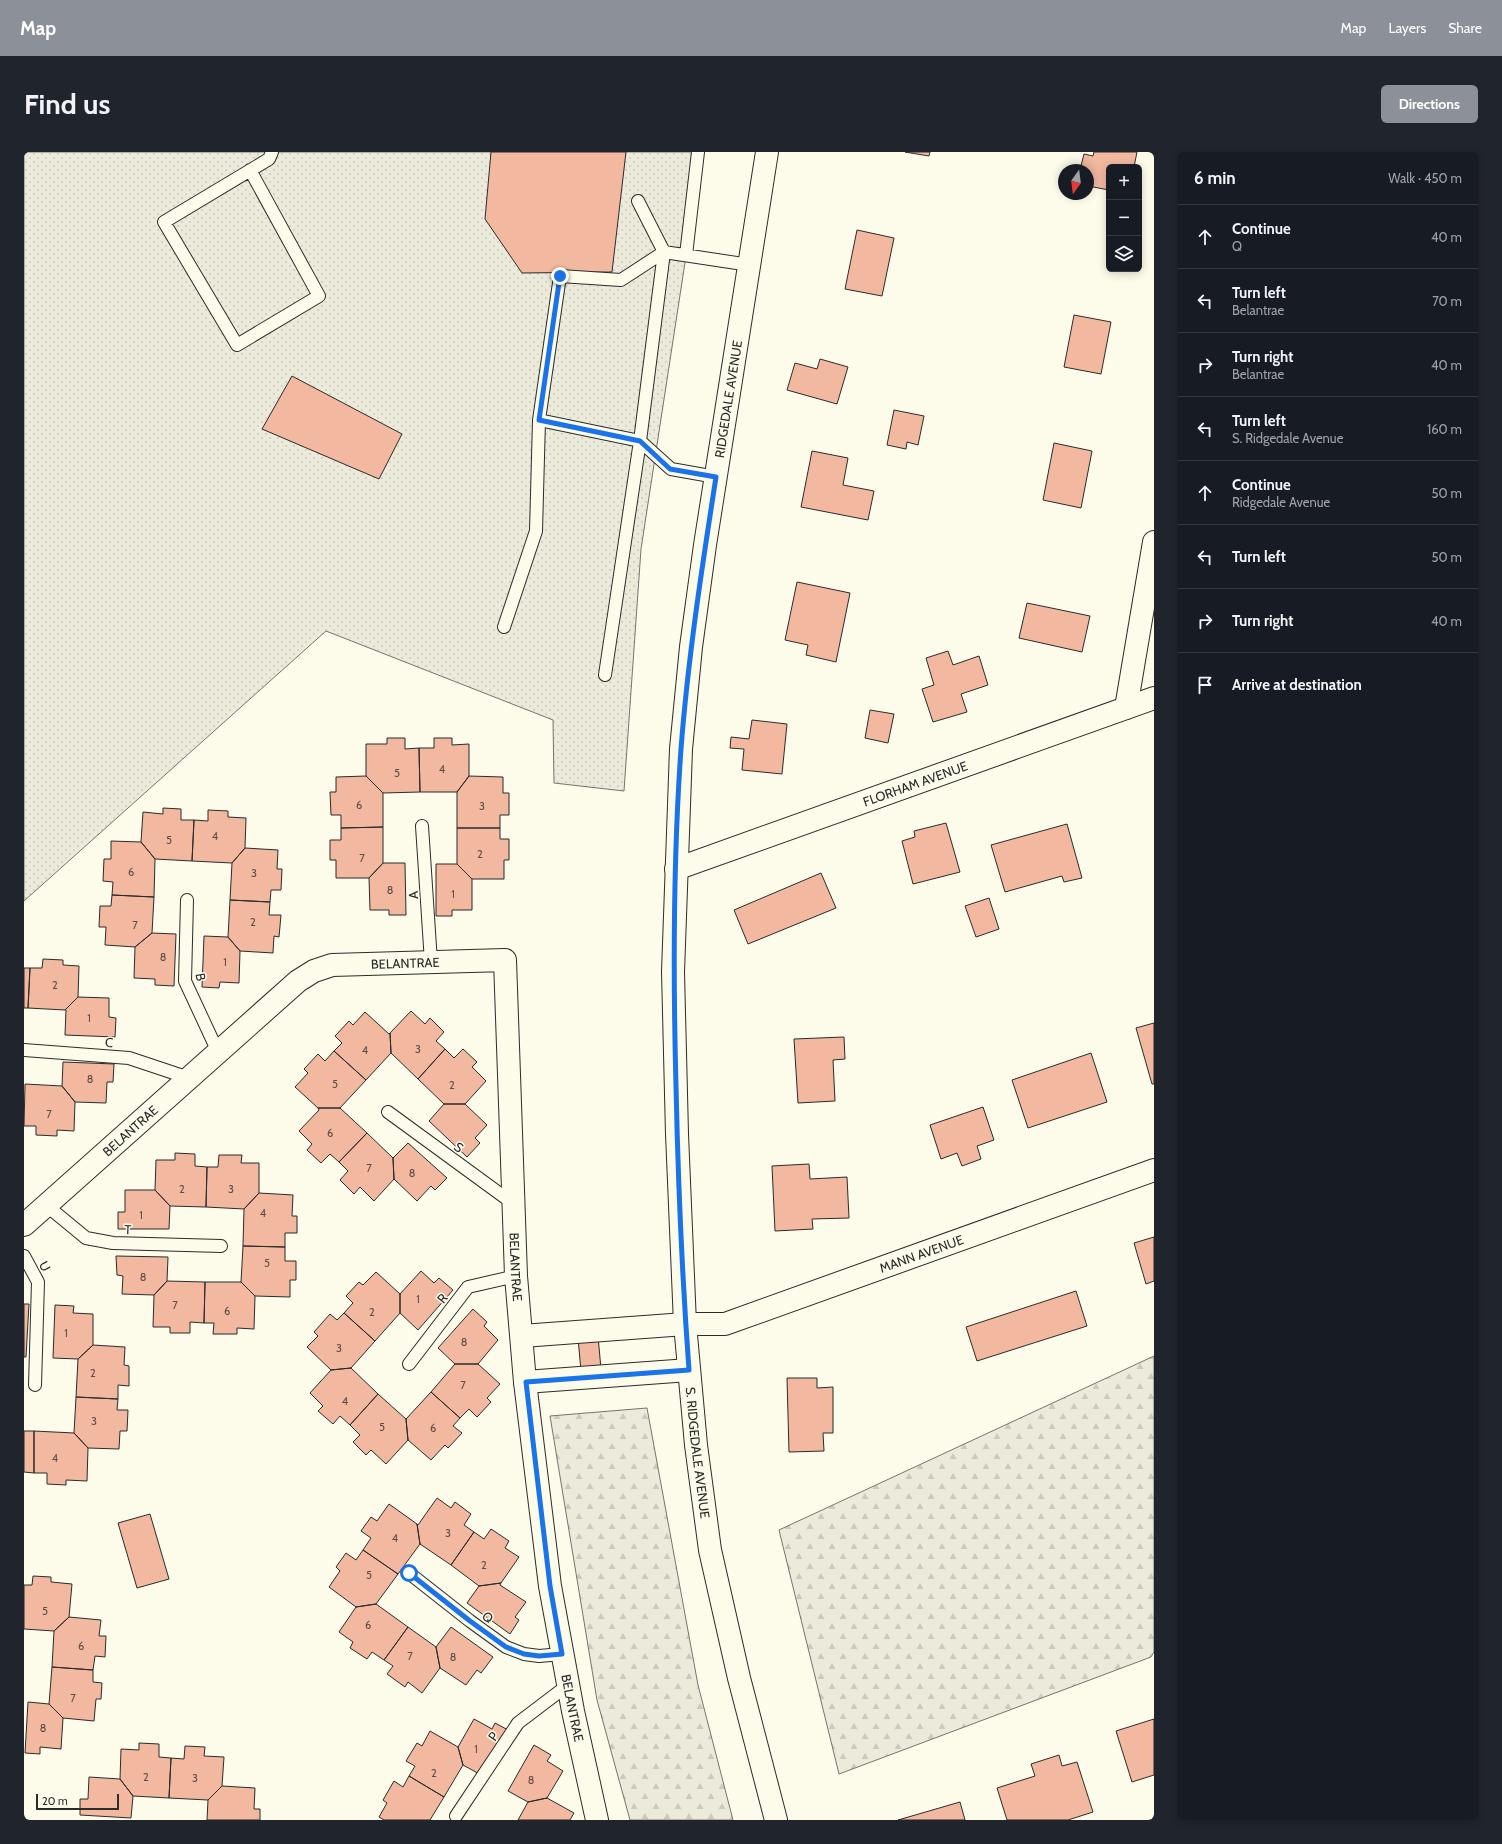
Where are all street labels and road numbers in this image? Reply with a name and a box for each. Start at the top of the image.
street label: RIDGEDALE AVENUE [711,339,745,459]
street label: FLORHAM AVENUE [861,757,970,809]
street label: A [405,890,421,900]
street label: BELANTRAE [371,954,440,972]
street label: B [192,972,210,982]
street label: C [104,1034,114,1050]
street label: BELANTRAE [99,1102,161,1159]
street label: S [451,1138,467,1156]
street label: T [124,1221,132,1237]
street label: MANN AVENUE [877,1231,965,1276]
street label: BELANTRAE [506,1232,526,1302]
street label: U [36,1258,54,1274]
street label: R [433,1290,451,1306]
street label: S. RIDGEDALE AVENUE [683,1386,714,1519]
street label: Q [479,1608,497,1626]
street label: BELANTRAE [558,1673,588,1743]
street label: P [484,1728,502,1744]

